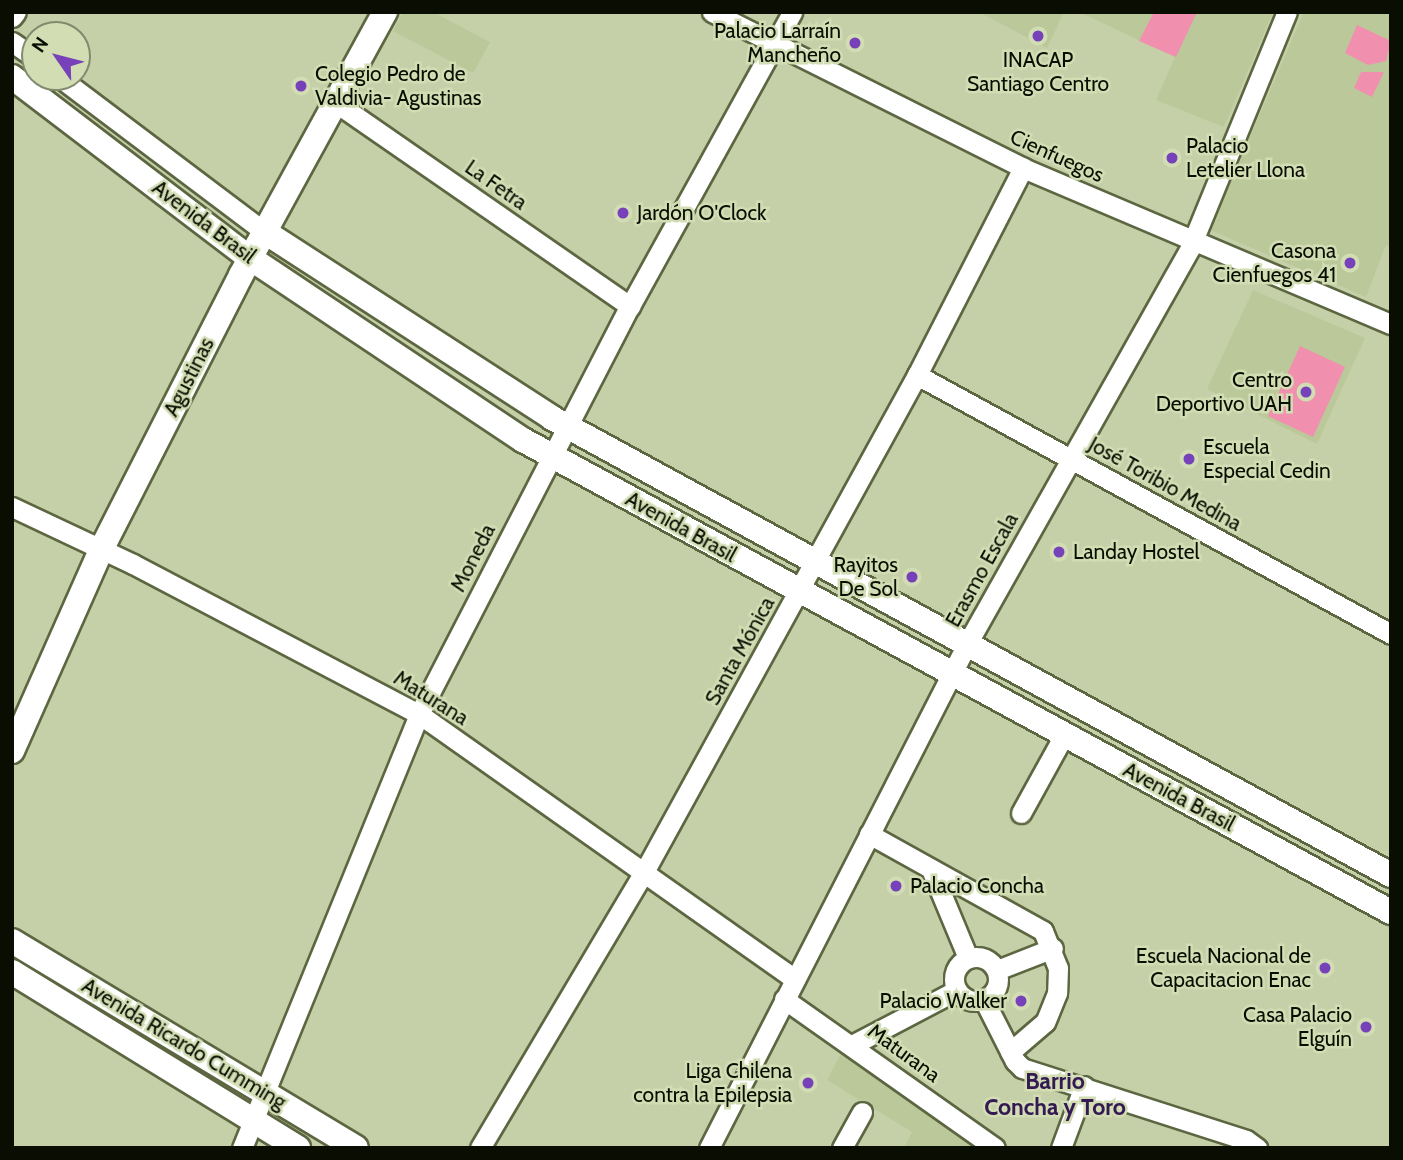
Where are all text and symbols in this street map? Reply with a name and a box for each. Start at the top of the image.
place label: Palacio Larraín Mancheño [714,18,841,68]
north arrow [21,21,91,91]
marker: INACAP Santiago Centro [1030,28,1046,44]
text: N [27,33,53,57]
marker: Palacio Larraín Mancheño [847,35,863,51]
place label: INACAP Santiago Centro [967,47,1109,97]
place label: Colegio Pedro de Valdivia- Agustinas [315,61,481,111]
marker: Colegio Pedro de Valdivia- Agustinas [293,78,309,94]
street label: Cienfuegos [1006,124,1108,188]
place label: Palacio Letelier Llona [1186,133,1305,183]
marker: Palacio Letelier Llona [1164,150,1180,166]
street label: La Fetra [460,155,532,215]
street label: Avenida Brasil [147,175,261,269]
place label: Jardón O'Clock [637,200,766,226]
marker: Jardón O'Clock [615,205,631,221]
place label: Casona Cienfuegos 41 [1212,238,1336,288]
marker: Casona Cienfuegos 41 [1342,255,1358,271]
street label: Agustinas [158,333,220,421]
place label: Centro Deportivo UAH [1156,367,1292,417]
marker: Centro Deportivo UAH [1298,384,1314,400]
street label: José Toribio Medina [1084,432,1246,536]
place label: Escuela Especial Cedin [1203,434,1331,484]
marker: Escuela Especial Cedin [1181,451,1197,467]
street label: Avenida Brasil [621,486,741,568]
street label: Erasmo Escala [940,509,1024,631]
street label: Moneda [445,520,501,596]
place label: Landay Hostel [1073,539,1199,565]
marker: Landay Hostel [1051,544,1067,560]
place label: Rayitos De Sol [833,552,898,602]
marker: Rayitos De Sol [904,569,920,585]
street label: Santa Mónica [700,592,780,710]
street label: Maturana [389,665,473,731]
street label: Avenida Brasil [1119,757,1239,837]
place label: Palacio Concha [910,873,1044,899]
marker: Palacio Concha [888,878,904,894]
place label: Escuela Nacional de Capacitacion Enac [1136,943,1311,993]
marker: Escuela Nacional de Capacitacion Enac [1317,960,1333,976]
street label: Avenida Ricardo Cumming [77,973,291,1115]
place label: Palacio Walker [880,988,1007,1014]
marker: Palacio Walker [1013,993,1029,1009]
place label: Casa Palacio Elguín [1243,1002,1352,1052]
street label: Maturana [863,1018,945,1088]
marker: Casa Palacio Elguín [1358,1019,1374,1035]
place label: Liga Chilena contra la Epilepsia [633,1058,792,1108]
district label: Barrio Concha y Toro [984,1067,1126,1121]
marker: Liga Chilena contra la Epilepsia [798,1073,818,1093]

